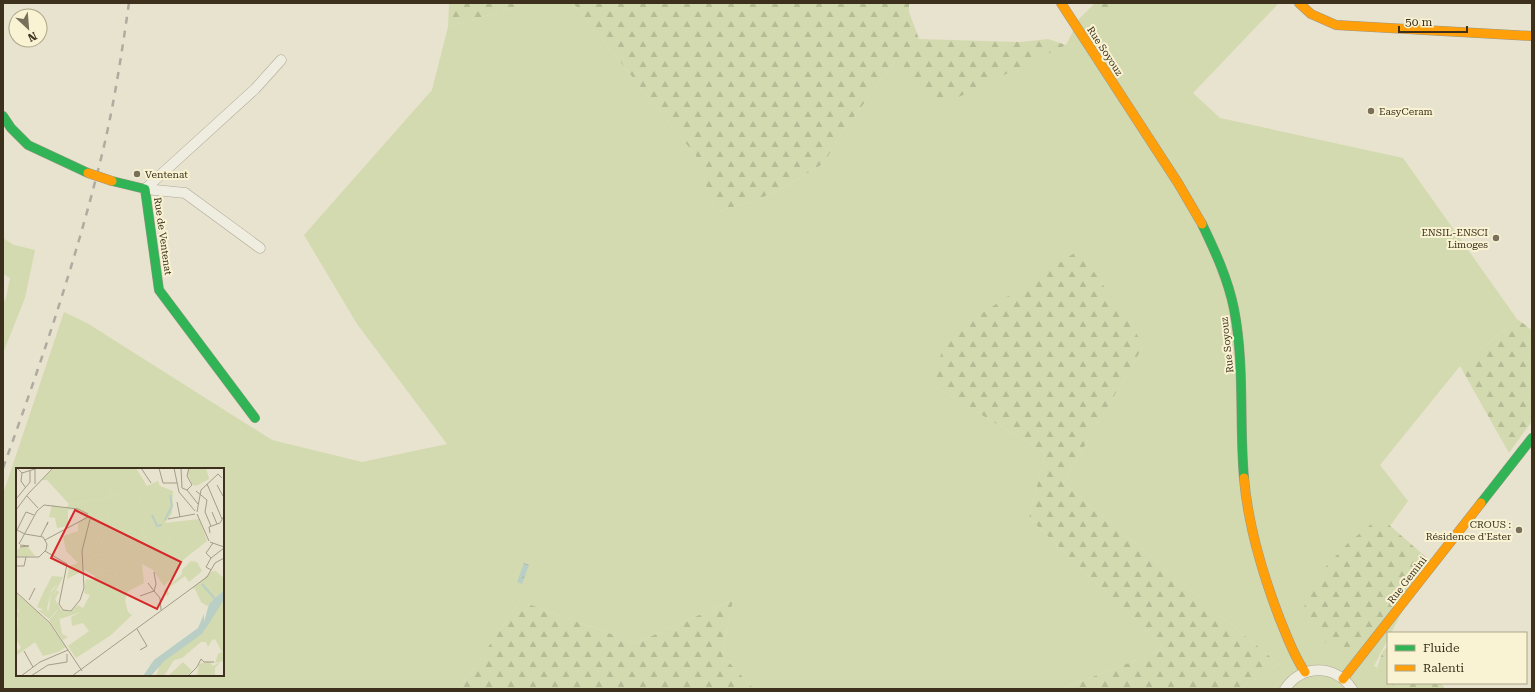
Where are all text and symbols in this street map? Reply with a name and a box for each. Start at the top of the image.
north arrow [8,8,48,48]
scale bar [1399,8,1467,34]
text: 50 m [1405,15,1432,29]
street label: Rue Soyouz [1085,24,1125,78]
text: N [25,29,39,44]
marker: EasyCeram [1366,106,1376,116]
place label: EasyCeram [1379,106,1433,117]
marker: Ventenat [132,169,142,179]
place label: Ventenat [145,169,188,180]
street label: Rue de Ventenat [152,196,174,276]
place label: ENSIL-ENSCI Limoges [1421,227,1488,250]
marker: ENSIL-ENSCI Limoges [1491,233,1501,243]
street label: Rue Soyouz [1219,316,1235,373]
inset map [16,468,224,676]
place label: CROUS : Résidence d'Ester [1426,519,1511,542]
marker: CROUS : Résidence d'Ester [1514,525,1524,535]
street label: Rue Gemini [1385,554,1429,606]
legend [1387,632,1527,684]
text: Fluide [1423,641,1460,655]
text: Ralenti [1423,661,1464,675]

